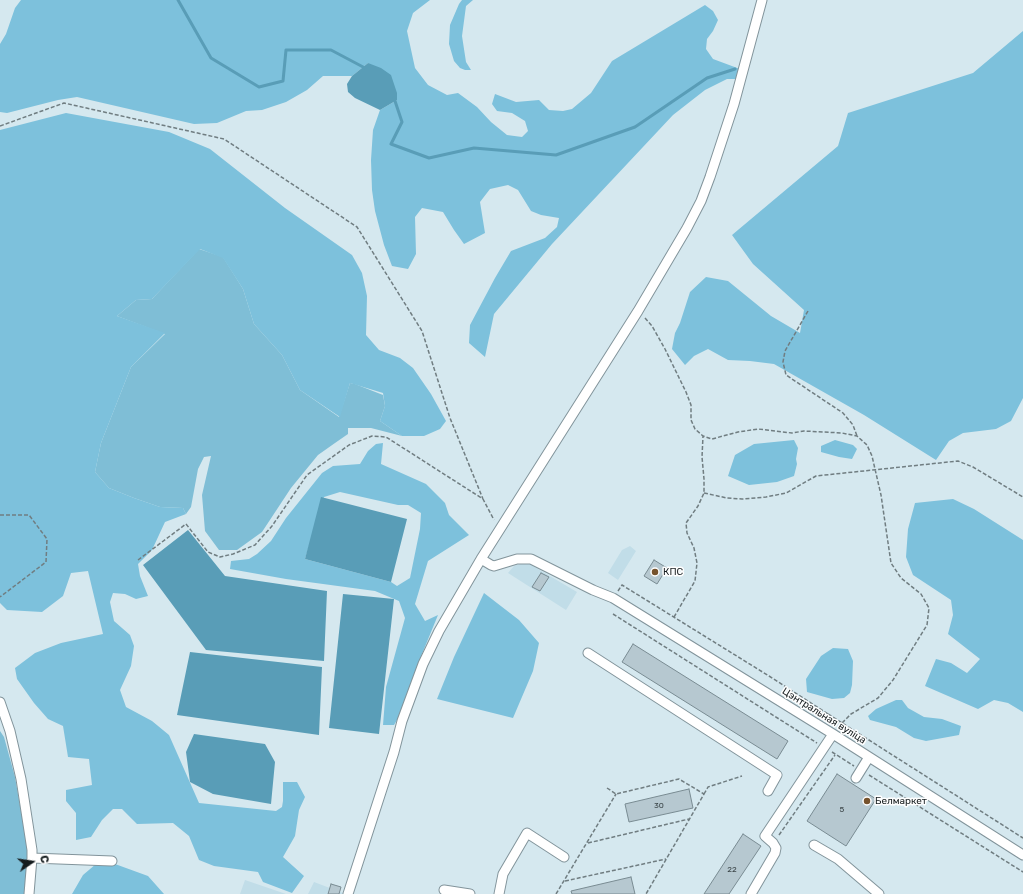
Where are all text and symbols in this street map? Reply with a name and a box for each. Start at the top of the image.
place label: КПС [663,566,683,578]
marker: КПС [650,567,660,577]
street label: Цэнтральная вуліца [780,685,868,747]
place label: Белмаркет [875,795,927,807]
marker: Белмаркет [862,796,872,806]
house number: 30 [654,801,664,811]
house number: 5 [840,805,844,815]
north arrow [12,842,52,882]
text: С [37,854,51,864]
house number: 22 [727,865,737,875]

